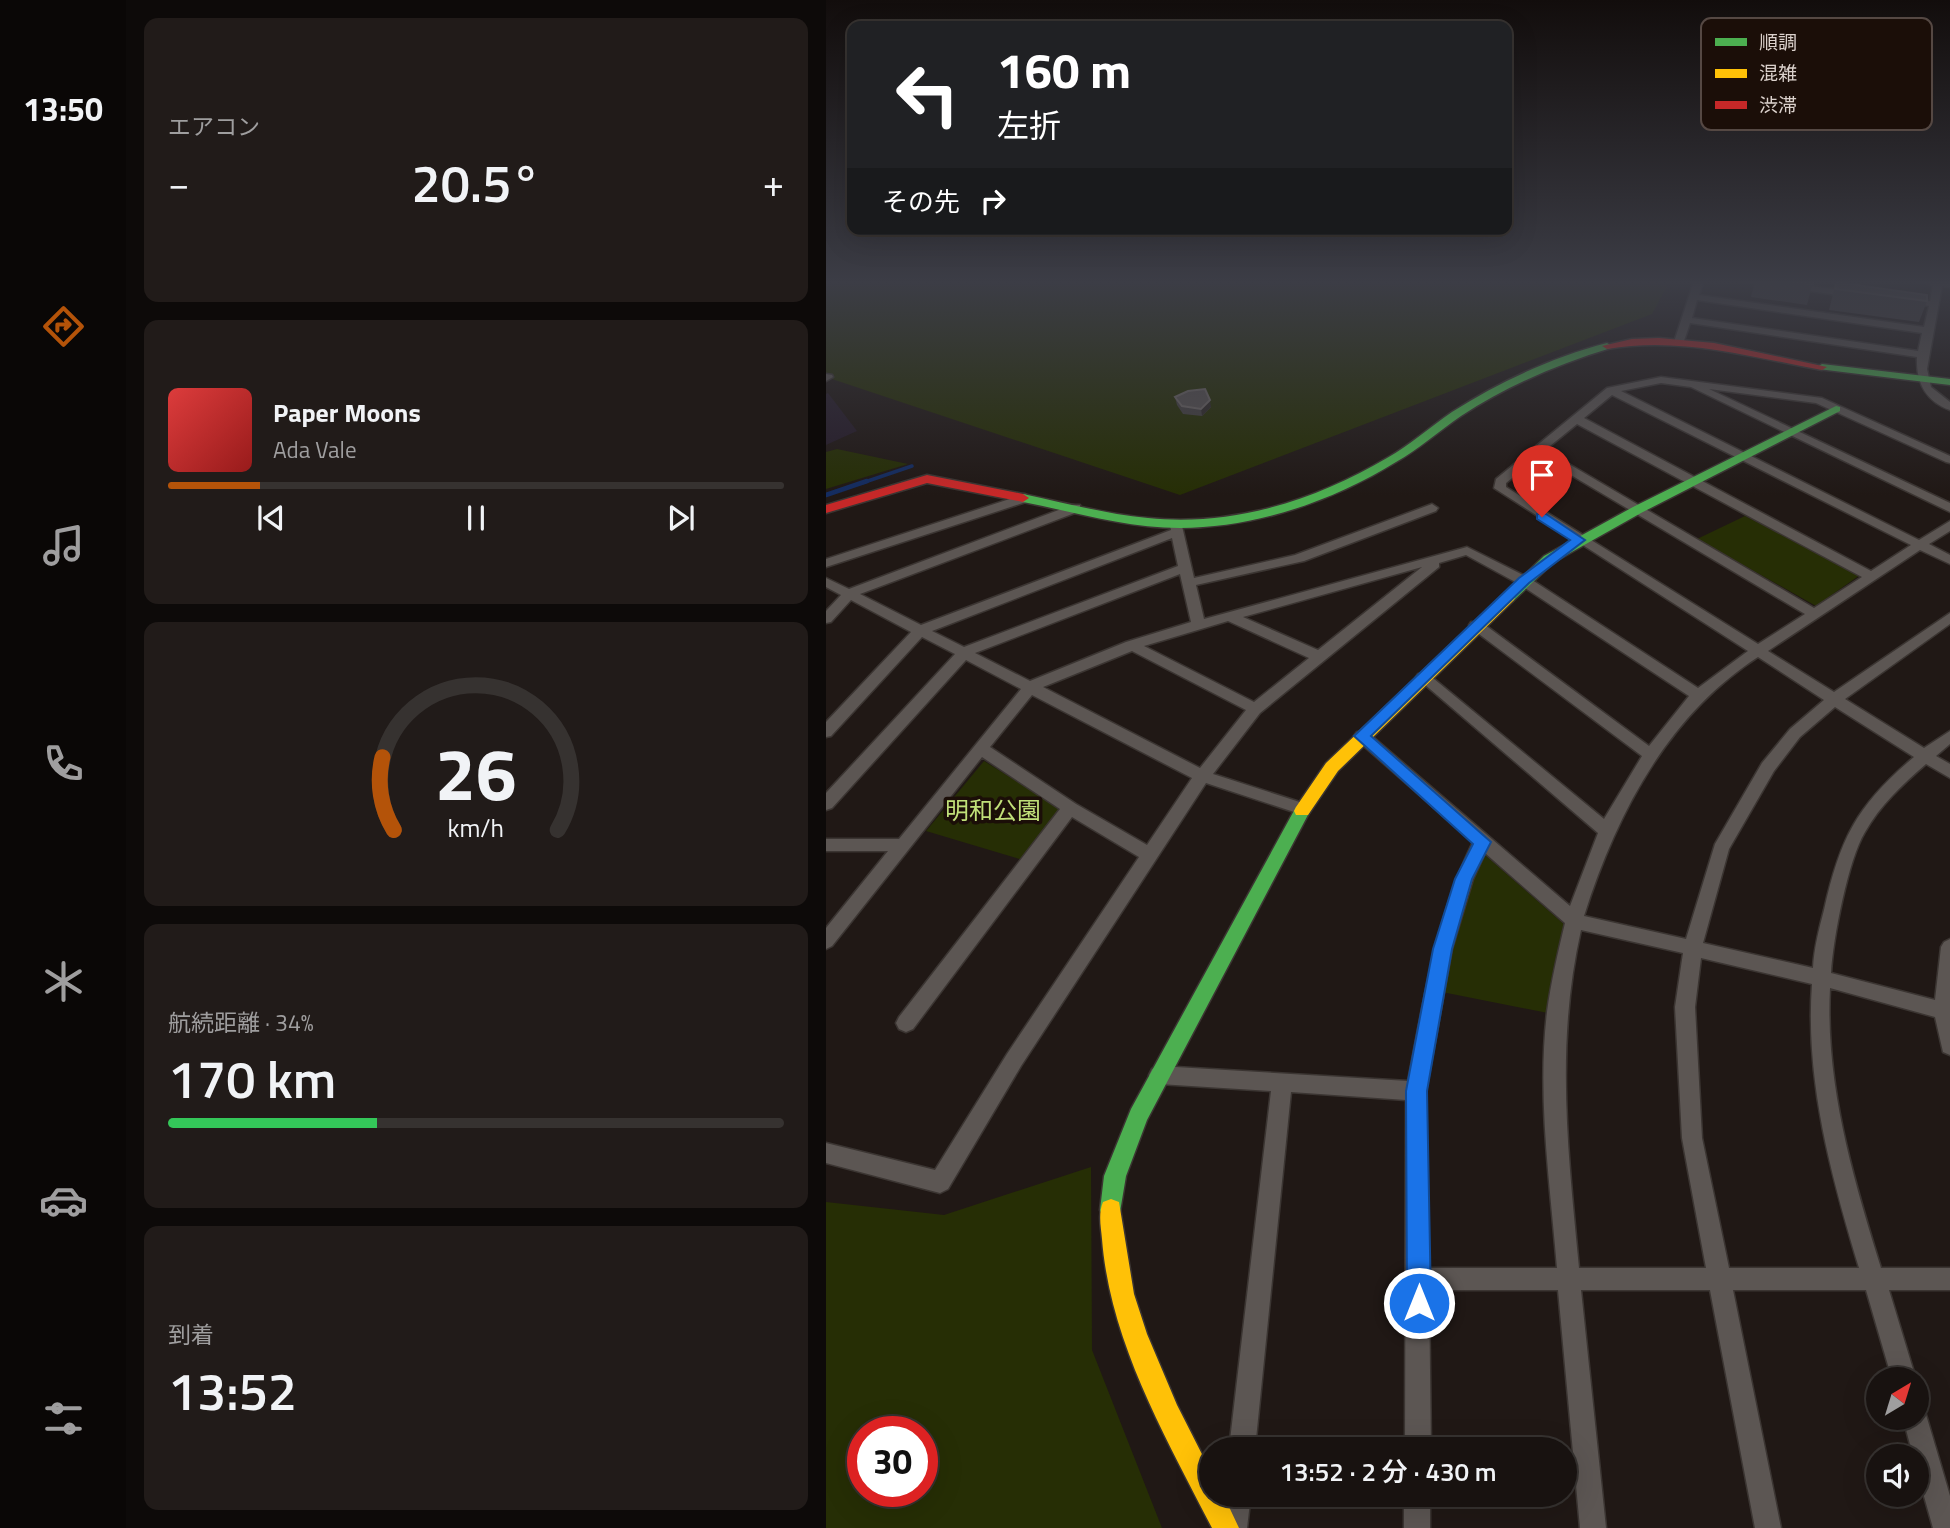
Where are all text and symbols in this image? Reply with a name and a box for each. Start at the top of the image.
legend [1701,18,1932,130]
text: 順調 [1759,27,1797,56]
text: 160 m [997,32,1131,107]
icon: left [882,49,973,140]
text: 混雑 [1759,58,1797,87]
text: 13:50 [23,85,103,133]
text: 渋滞 [1759,90,1797,119]
text: 左折 [997,101,1061,149]
text: エアコン [168,109,260,144]
text: 20.5° [412,143,540,222]
text: − [168,154,189,212]
text: + [763,154,784,212]
text: その先 [882,182,960,221]
icon: right [974,182,1012,220]
icon: directions [39,302,88,351]
text: Paper Moons [273,393,421,432]
text: Ada Vale [273,432,357,467]
pin [1512,445,1572,517]
icon: arrive [1523,456,1561,494]
icon: previous [252,499,290,537]
icon: pause [457,499,495,537]
icon: next [662,499,700,537]
icon: music [39,521,88,570]
text: 26 [435,718,517,828]
icon: phone [39,739,88,788]
park label: 明和公園 [945,792,1041,828]
text: km/h [448,809,504,847]
icon: climate [39,957,88,1006]
text: 航続距離 · 34% [168,1005,314,1040]
text: 170 km [168,1039,336,1118]
icon: car [39,1176,88,1225]
position arrow [1382,1266,1456,1340]
text: 到着 [168,1317,214,1352]
text: 13:52 [168,1351,297,1430]
north arrow [1866,1367,1928,1430]
map controls [1866,1367,1929,1507]
icon: filters [39,1394,88,1443]
speed limit sign: 30 [847,1416,938,1507]
button: sound [1866,1444,1929,1507]
text: 13:52 · 2 分 · 430 m [1279,1452,1497,1491]

